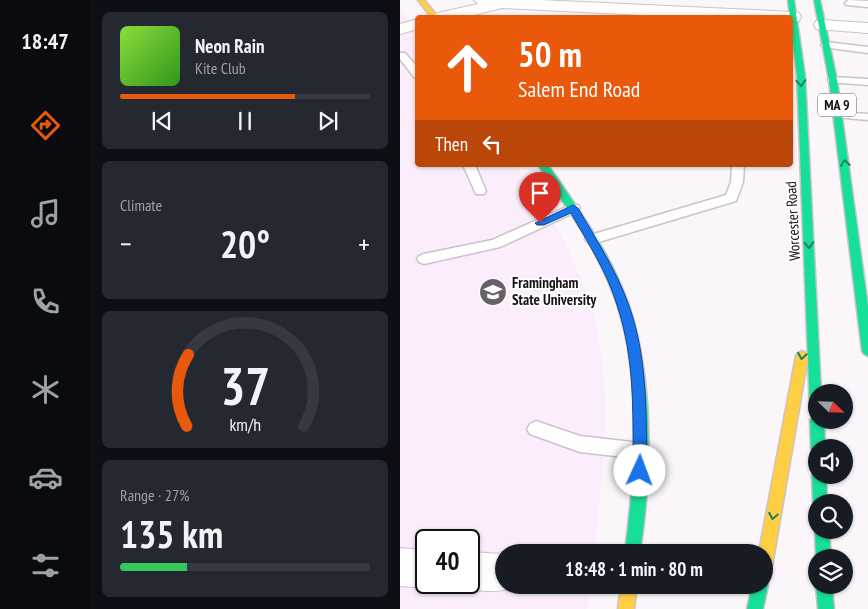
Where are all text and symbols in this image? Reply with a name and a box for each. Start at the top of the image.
text: 18:47 [21,27,69,55]
text: 50 m [518,31,582,77]
text: Neon Rain [195,34,264,58]
icon: ahead [435,35,500,100]
text: Kite Club [195,58,246,78]
text: Salem End Road [518,75,640,103]
one-way arrow [796,79,807,87]
road number: MA 9 [818,94,856,116]
icon: previous [148,107,176,135]
icon: pause [231,107,259,135]
icon: next [314,107,342,135]
icon: directions [28,108,63,143]
icon: left [478,130,506,158]
text: Then [435,132,468,156]
one-way arrow [840,159,850,168]
pin [519,172,561,223]
icon: arrive [526,179,554,207]
street label: Worcester Road [781,181,804,261]
text: Climate [120,195,162,215]
icon: music [28,196,63,231]
text: 20° [220,219,270,268]
text: − [120,225,132,262]
text: + [358,225,370,262]
one-way arrow [804,242,814,250]
place label: Framingham State University [512,273,597,309]
school or university icon: Framingham State University [478,277,508,307]
icon: phone [28,284,63,319]
text: 37 [220,352,270,419]
one-way arrow [798,352,808,360]
icon: climate [28,372,63,407]
north arrow [808,384,852,429]
map controls [808,384,853,594]
text: km/h [229,413,261,436]
button: sound [808,439,853,484]
position arrow [613,444,665,496]
icon: car [28,460,63,495]
text: Range · 27% [120,485,189,505]
button: search [808,494,853,539]
text: 135 km [120,509,223,558]
one-way arrow [769,511,779,520]
speed limit sign: 40 [415,529,480,594]
icon: filters [28,548,63,583]
button: layers [808,549,853,594]
text: 18:48 · 1 min · 80 m [565,557,703,581]

